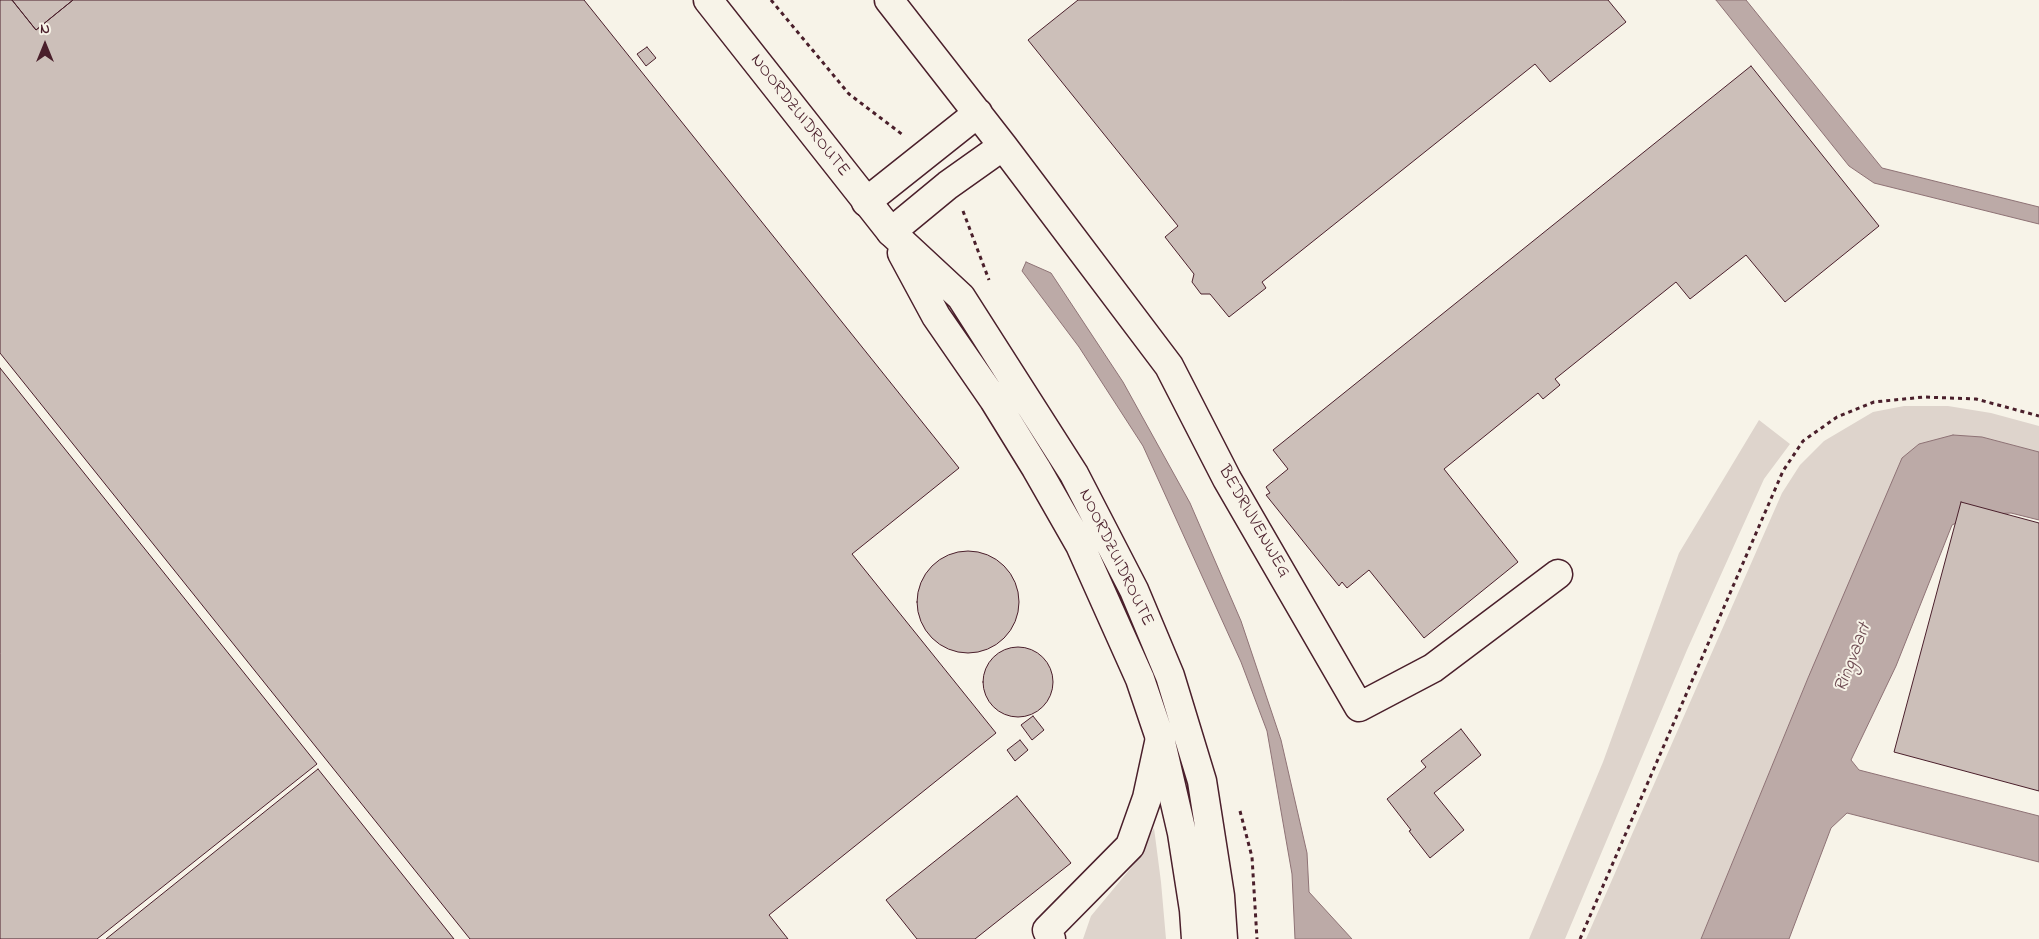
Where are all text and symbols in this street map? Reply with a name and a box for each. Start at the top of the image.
text: N [40,19,50,40]
north arrow [20,20,70,70]
street label: NOORDZUIDROUTE [744,50,854,182]
street label: BEDRIJVENWEG [1212,462,1294,582]
street label: NOORDZUIDROUTE [1073,486,1157,630]
water label: Ringvaart [1830,620,1878,696]

